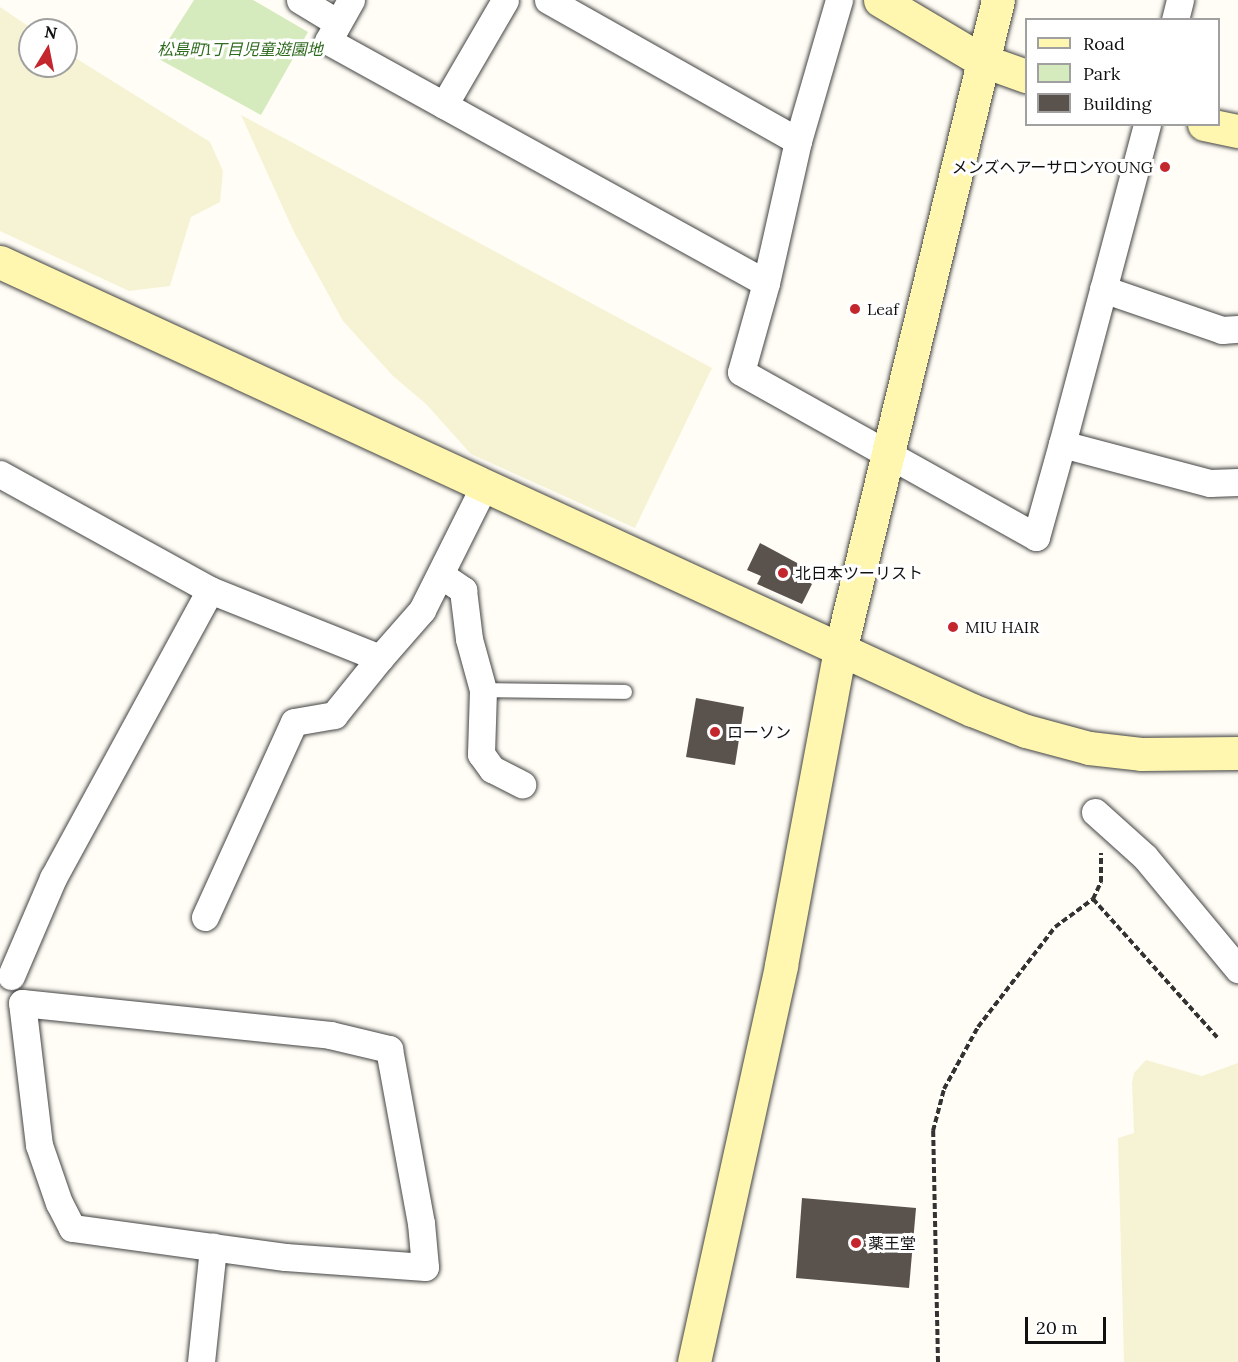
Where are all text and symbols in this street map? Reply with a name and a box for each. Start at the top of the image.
north arrow [18,18,78,78]
legend [1025,18,1220,126]
text: N [43,21,59,43]
text: Road [1083,32,1125,55]
park label: 松島町1丁目児童遊園地 [157,39,323,59]
text: Park [1083,62,1120,85]
text: Building [1083,92,1151,115]
place label: メンズヘアーサロンYOUNG [951,157,1153,177]
marker: メンズヘアーサロンYOUNG [1158,160,1172,174]
place label: Leaf [867,299,899,319]
marker: Leaf [848,302,862,316]
place label: 北日本ツーリスト [795,563,923,583]
marker: 北日本ツーリスト [776,566,790,580]
place label: MIU HAIR [965,617,1039,637]
marker: MIU HAIR [946,620,960,634]
place label: ローソン [727,722,791,742]
marker: ローソン [708,725,722,739]
place label: 薬王堂 [868,1233,916,1253]
marker: 薬王堂 [849,1236,863,1250]
scale bar [1028,1305,1109,1343]
text: 20 m [1036,1316,1078,1339]

